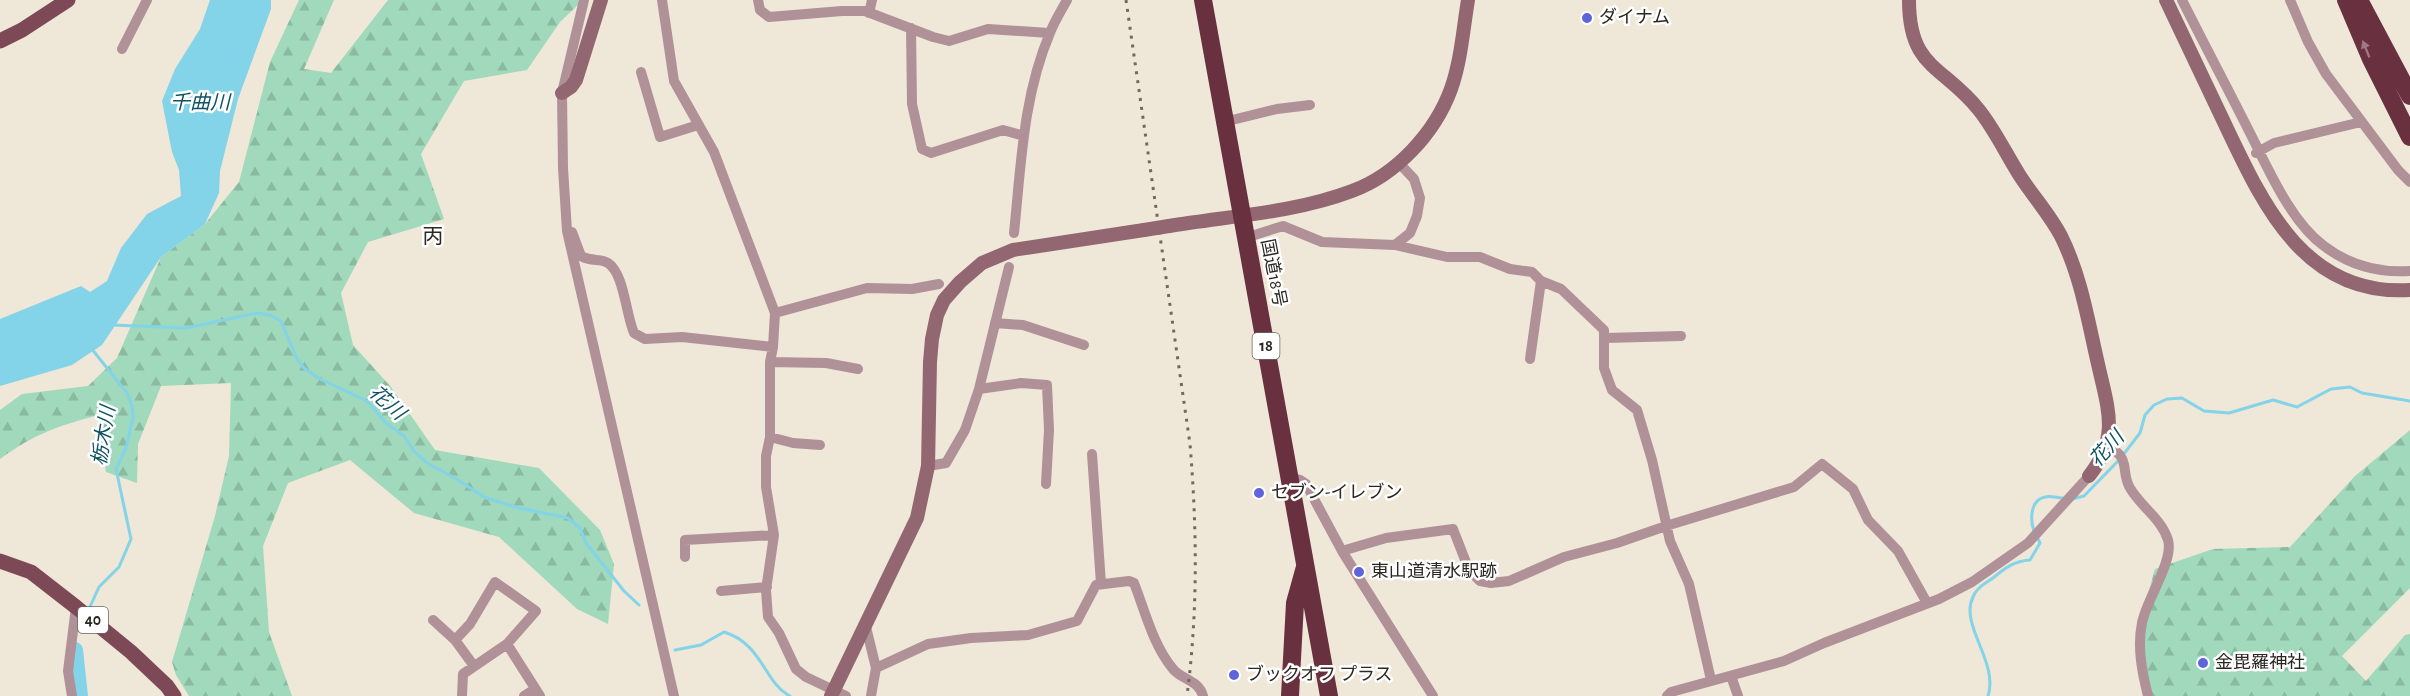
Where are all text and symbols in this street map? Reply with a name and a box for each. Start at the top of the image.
place label: ダイナム [1599,7,1670,27]
marker: ダイナム [1580,11,1594,25]
one-way arrow [2361,39,2371,57]
water label: 千曲川 [170,92,232,113]
district label: 丙 [423,226,444,247]
street label: 国道18号 [1258,237,1290,308]
road number: 18 [1252,333,1280,359]
water label: 花川 [365,381,411,425]
water label: 栃木川 [88,403,119,467]
water label: 花川 [2085,425,2129,471]
place label: セブン-イレブン [1271,482,1403,502]
marker: セブン-イレブン [1252,486,1266,500]
place label: 東山道清水駅跡 [1371,561,1497,581]
marker: 東山道清水駅跡 [1352,565,1366,579]
road number: 40 [78,607,108,633]
place label: 金毘羅神社 [2215,653,2305,672]
marker: 金毘羅神社 [2196,656,2210,670]
place label: ブックオフ プラス [1246,664,1393,684]
marker: ブックオフ プラス [1227,668,1241,682]

